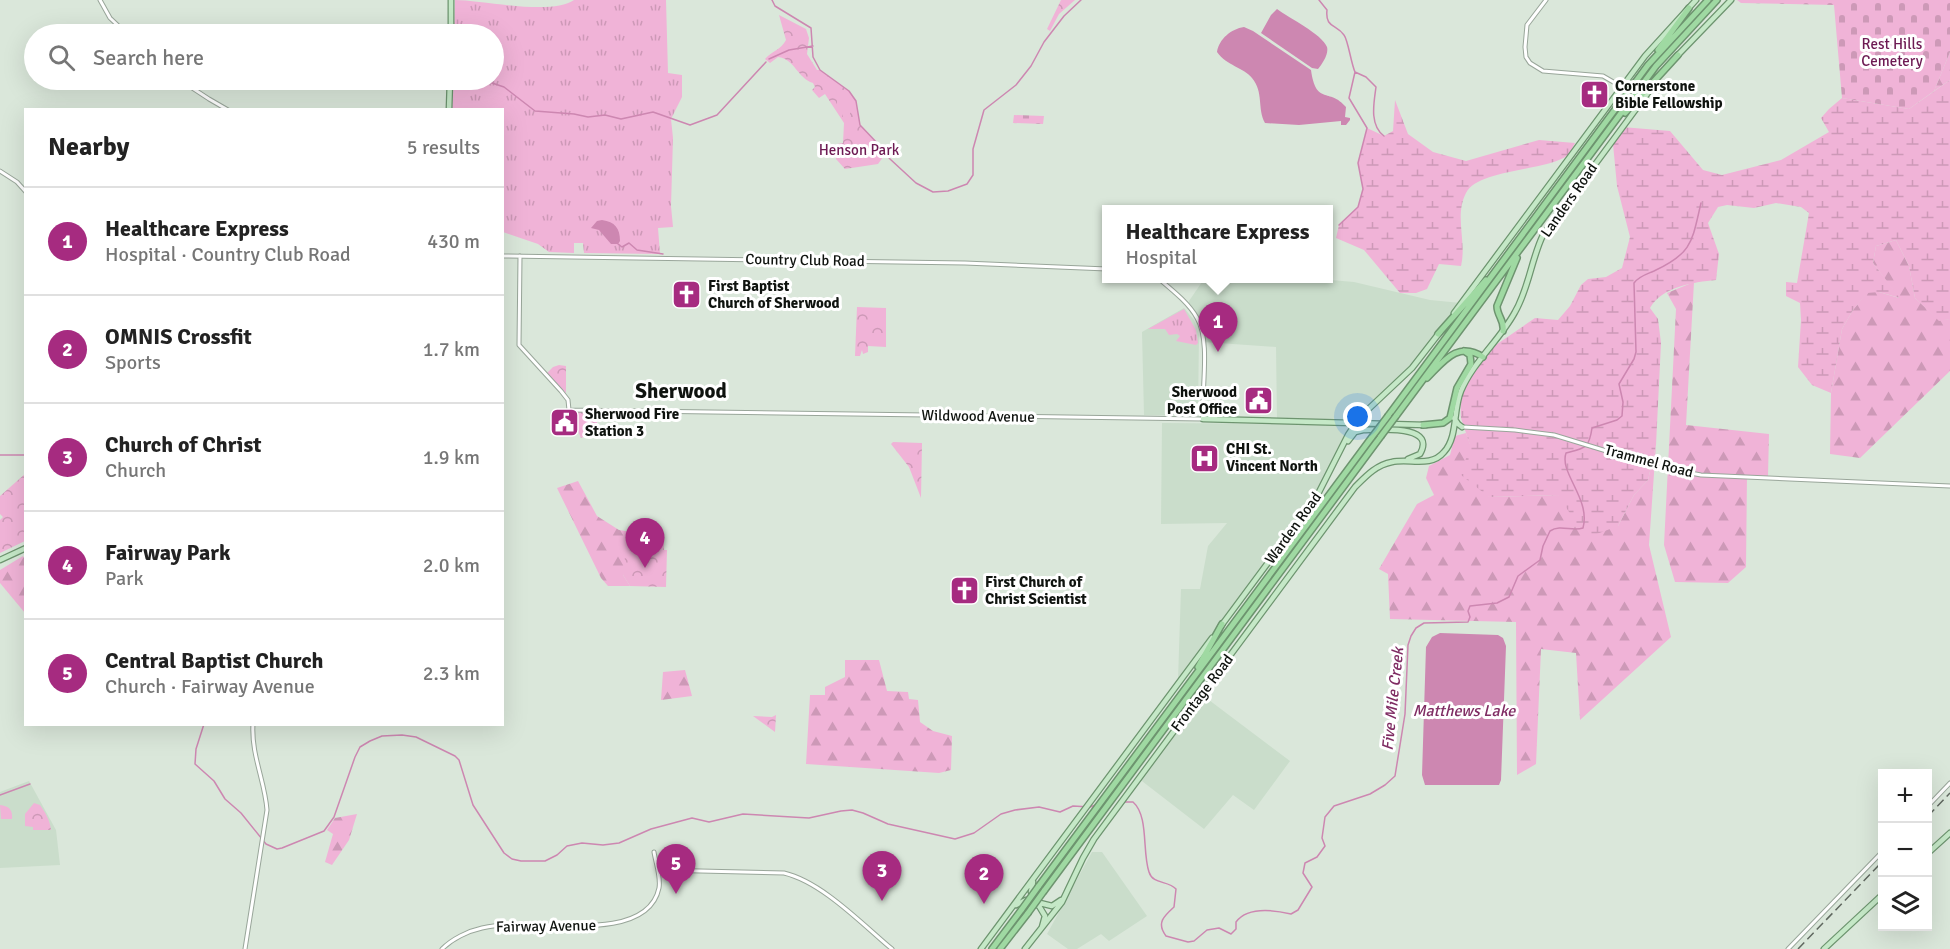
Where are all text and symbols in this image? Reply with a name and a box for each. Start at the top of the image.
search box [24,24,504,90]
park label: Rest Hills Cemetery [1861,35,1923,70]
icon: search [45,41,78,74]
text: Search here [93,44,204,71]
place label: Cornerstone Bible Fellowship [1615,77,1723,112]
church icon: Cornerstone Bible Fellowship [1578,79,1610,111]
text: Nearby [48,131,129,163]
text: 5 results [407,135,480,160]
park label: Henson Park [819,141,900,159]
street label: Landers Road [1537,159,1601,241]
popup [1102,205,1333,283]
text: Healthcare Express [105,215,289,242]
text: Healthcare Express [1126,218,1309,245]
text: 1 [62,229,73,254]
text: 430 m [427,229,480,254]
text: Hospital · Country Club Road [105,242,351,267]
text: Hospital [1126,245,1197,270]
street label: Country Club Road [745,250,865,270]
place label: First Baptist Church of Sherwood [708,277,840,312]
church icon: First Baptist Church of Sherwood [671,279,703,311]
pin: 1 [1198,302,1238,352]
text: OMNIS Crossfit [105,323,252,350]
text: 2 [62,337,73,362]
text: 1.7 km [423,337,480,362]
text: Sports [105,350,161,375]
district label: Sherwood [635,378,727,404]
place label: Sherwood Post Office [1167,383,1237,418]
public building icon: Sherwood Post Office [1242,385,1274,417]
your location [1343,402,1372,431]
place label: Sherwood Fire Station 3 [585,405,679,440]
street label: Wildwood Avenue [921,406,1035,426]
public building icon: Sherwood Fire Station 3 [548,407,580,439]
text: Church of Christ [105,431,261,458]
place label: CHI St. Vincent North [1226,440,1318,475]
street label: Trammel Road [1603,441,1695,481]
hospital icon: CHI St. Vincent North [1189,442,1221,474]
text: 3 [62,445,73,470]
text: 1.9 km [423,445,480,470]
text: Church [105,458,166,483]
street label: Warden Road [1261,489,1325,567]
pin: 4 [626,518,664,568]
text: Fairway Park [105,539,231,566]
text: 4 [62,553,73,578]
text: 2.0 km [423,553,480,578]
text: Park [105,566,143,591]
place label: First Church of Christ Scientist [985,573,1087,608]
church icon: First Church of Christ Scientist [948,575,980,607]
water label: Five Mile Creek [1378,644,1409,752]
text: Central Baptist Church [105,647,324,674]
street label: Frontage Road [1167,651,1237,735]
text: 5 [62,661,73,686]
text: 2.3 km [423,661,480,686]
text: Church · Fairway Avenue [105,674,315,699]
water label: Matthews Lake [1413,701,1516,721]
map controls [1878,769,1932,931]
button: + [1878,769,1932,823]
button: − [1878,823,1932,877]
pin: 5 [656,844,696,894]
pin: 3 [862,852,902,901]
pin: 2 [964,854,1004,904]
button: layers [1878,877,1932,931]
street label: Fairway Avenue [496,916,596,936]

